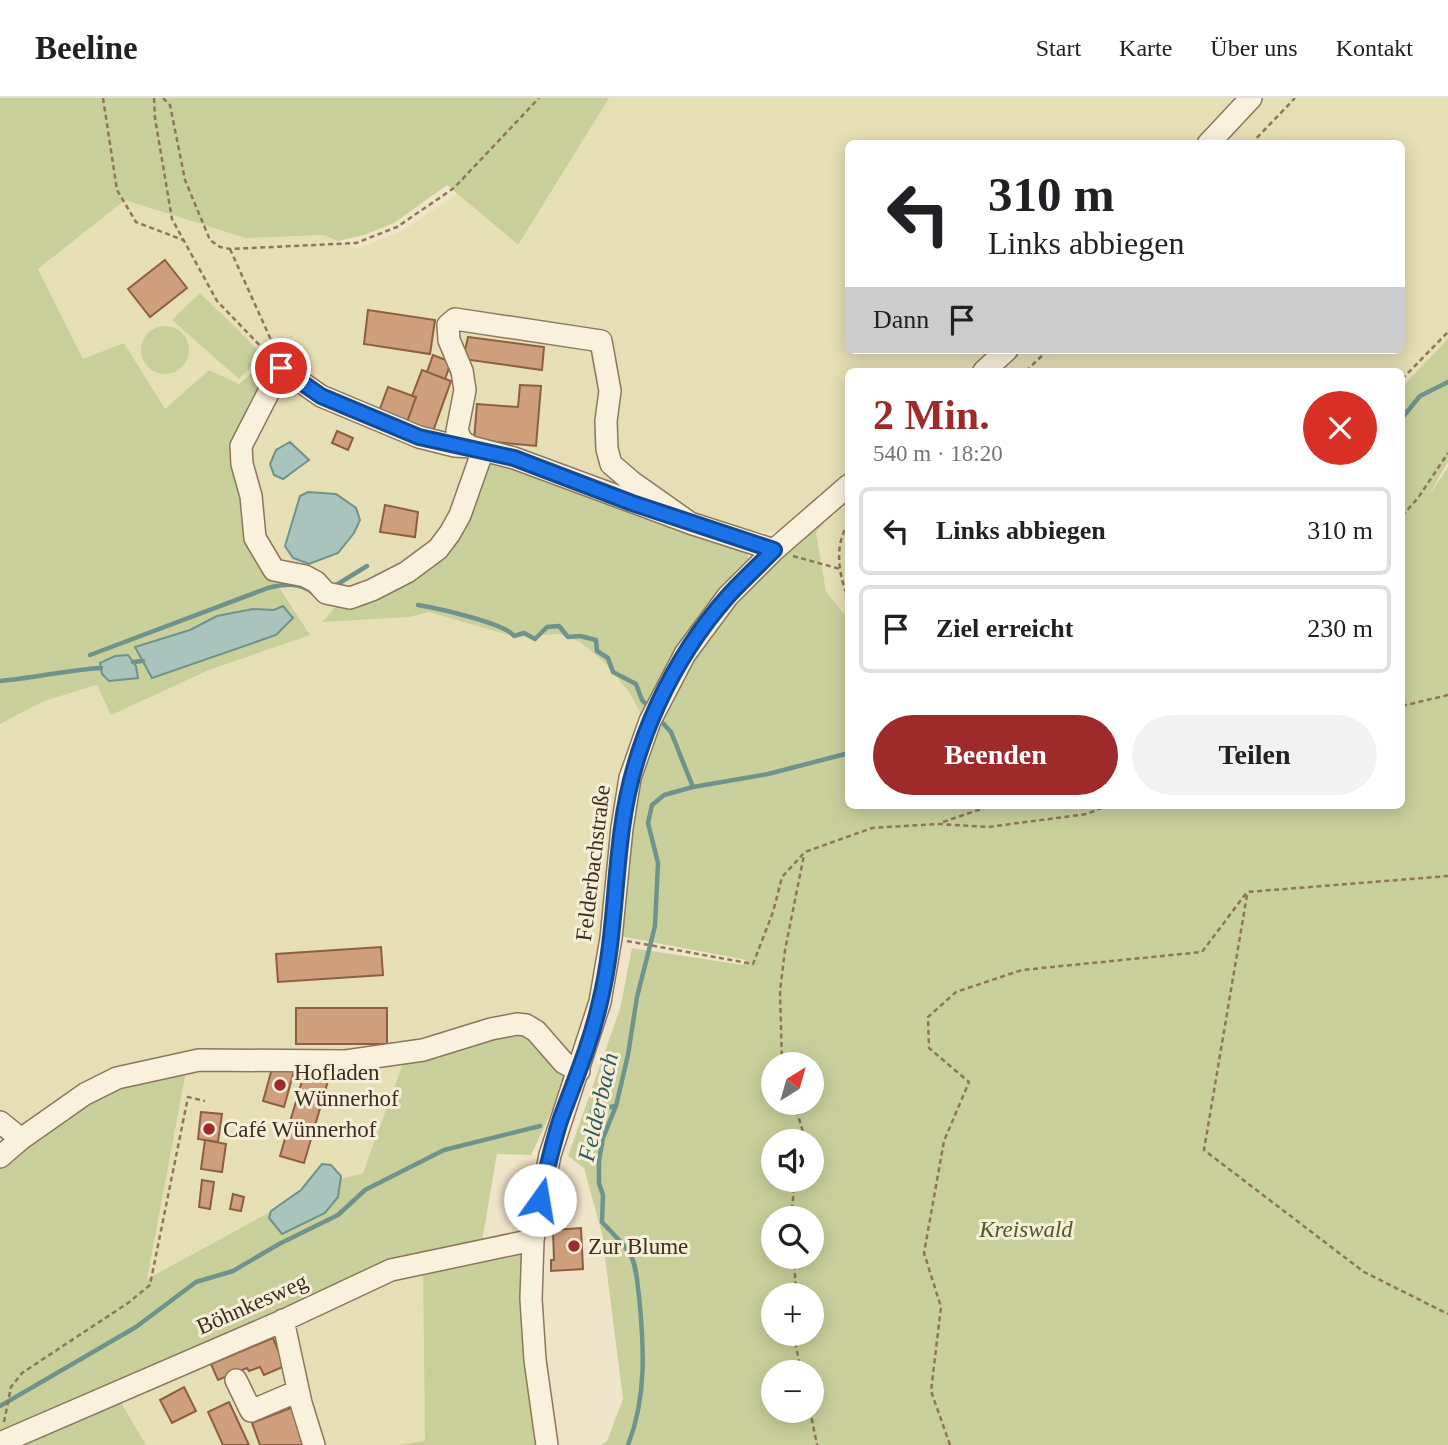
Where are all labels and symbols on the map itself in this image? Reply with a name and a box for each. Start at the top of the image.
pin [251,338,311,398]
street label: Felderbachstraße [571,784,615,942]
water label: Felderbach [573,1050,623,1165]
north arrow [761,1052,824,1115]
place label: Hofladen Wünnerhof [294,1060,399,1111]
marker: Hofladen Wünnerhof [272,1077,288,1093]
place label: Café Wünnerhof [223,1117,377,1142]
marker: Café Wünnerhof [201,1121,217,1137]
position arrow [503,1163,577,1237]
park label: Kreiswald [978,1217,1073,1242]
place label: Zur Blume [588,1234,688,1259]
marker: Zur Blume [566,1238,582,1254]
street label: Böhnkesweg [193,1268,312,1340]

